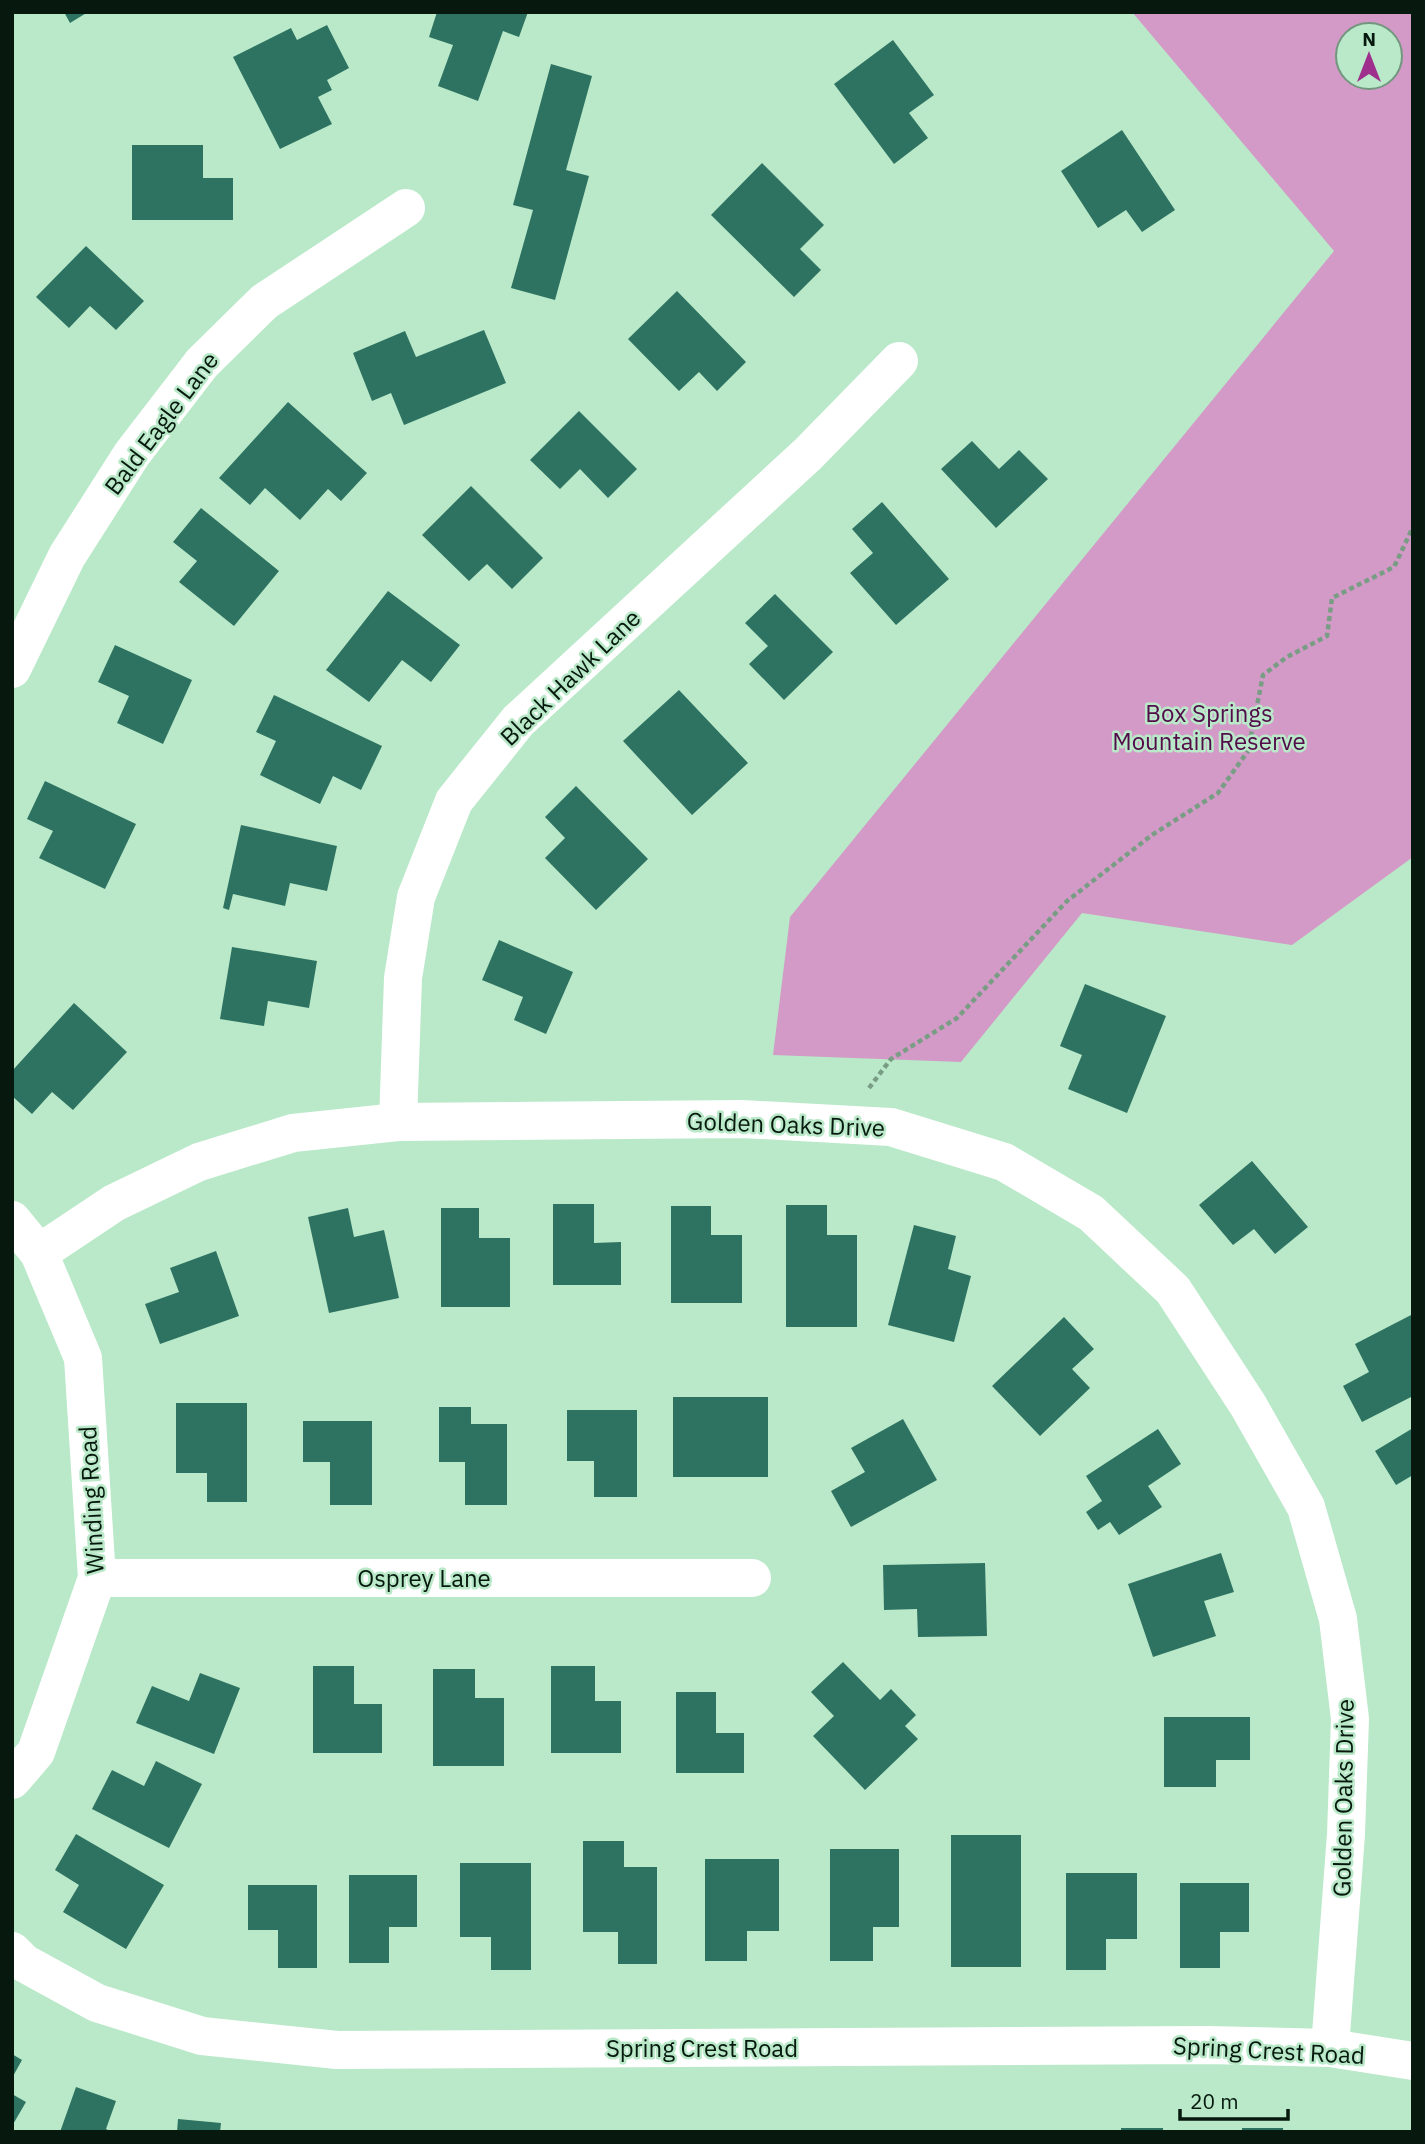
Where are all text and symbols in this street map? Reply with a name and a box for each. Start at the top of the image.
north arrow [1334,21,1404,91]
text: N [1362,27,1376,51]
street label: Bald Eagle Lane [97,345,225,501]
street label: Black Hawk Lane [493,602,647,752]
park label: Box Springs Mountain Reserve [1112,697,1306,757]
street label: Golden Oaks Drive [686,1105,886,1143]
street label: Winding Road [71,1425,111,1575]
street label: Osprey Lane [357,1562,491,1594]
street label: Golden Oaks Drive [1325,1699,1361,1897]
street label: Spring Crest Road [1172,2029,1366,2071]
street label: Spring Crest Road [606,2032,798,2064]
scale bar [1180,2078,1288,2122]
text: 20 m [1190,2087,1239,2115]

